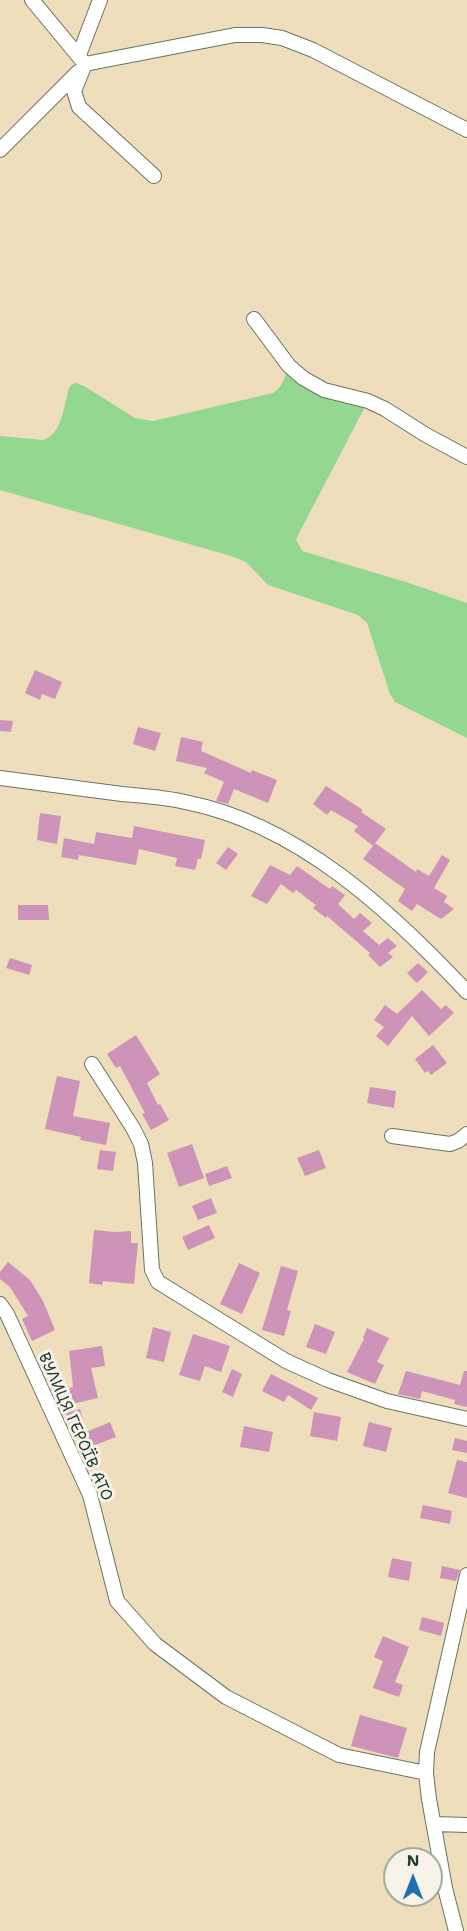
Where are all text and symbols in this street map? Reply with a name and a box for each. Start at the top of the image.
street label: ВУЛИЦЯ ГЕРОЇВ АТО [34,1350,116,1504]
north arrow [383,1847,443,1907]
text: N [407,1850,419,1871]

